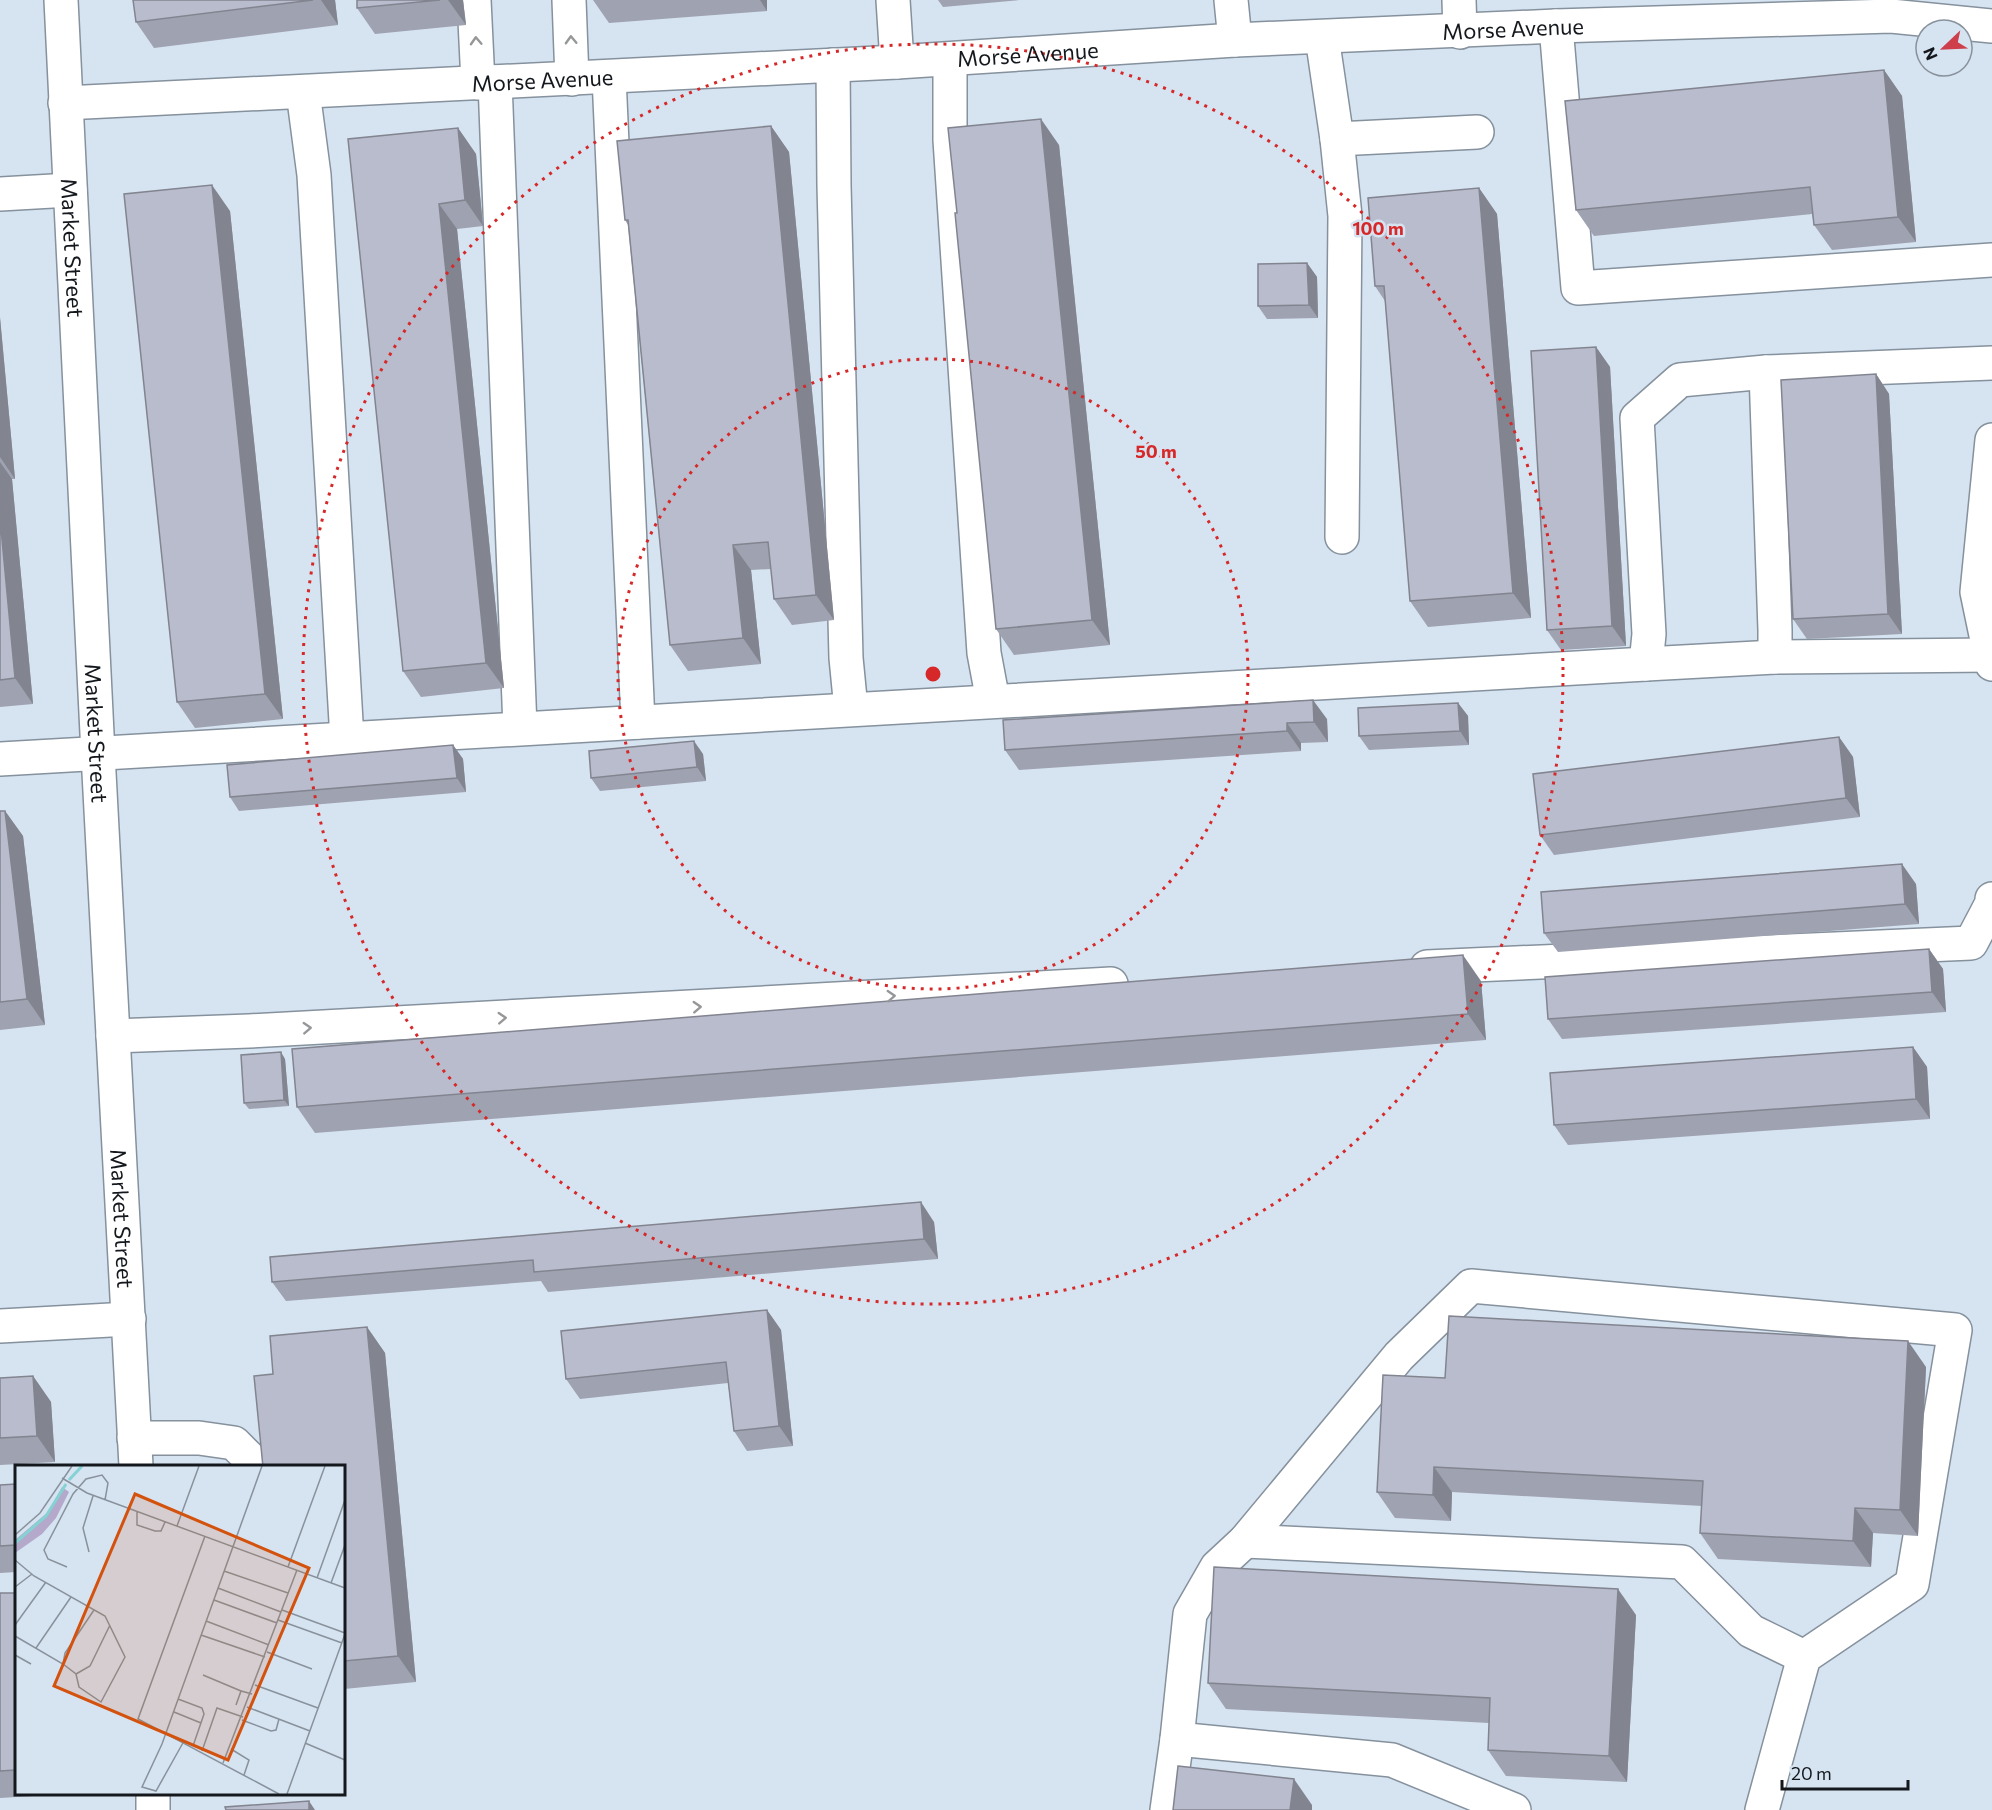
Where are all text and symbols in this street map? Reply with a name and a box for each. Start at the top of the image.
street label: Morse Avenue [1442,12,1584,44]
north arrow [1914,18,1974,78]
one-way arrow [564,35,577,44]
street label: Morse Avenue [956,35,1099,72]
one-way arrow [469,37,482,46]
text: N [1919,45,1941,63]
street label: Morse Avenue [471,62,614,96]
street label: Market Street [56,177,90,318]
text: 100 m [1352,217,1404,239]
text: 50 m [1135,440,1177,462]
street label: Market Street [80,663,114,804]
centre of rings [923,664,943,684]
one-way arrow [887,990,896,1003]
one-way arrow [692,1001,701,1014]
one-way arrow [497,1011,506,1024]
one-way arrow [303,1022,312,1035]
street label: Market Street [106,1148,140,1289]
inset map [15,1465,345,1795]
scale bar [1782,1753,1908,1791]
text: 20 m [1791,1762,1832,1784]

